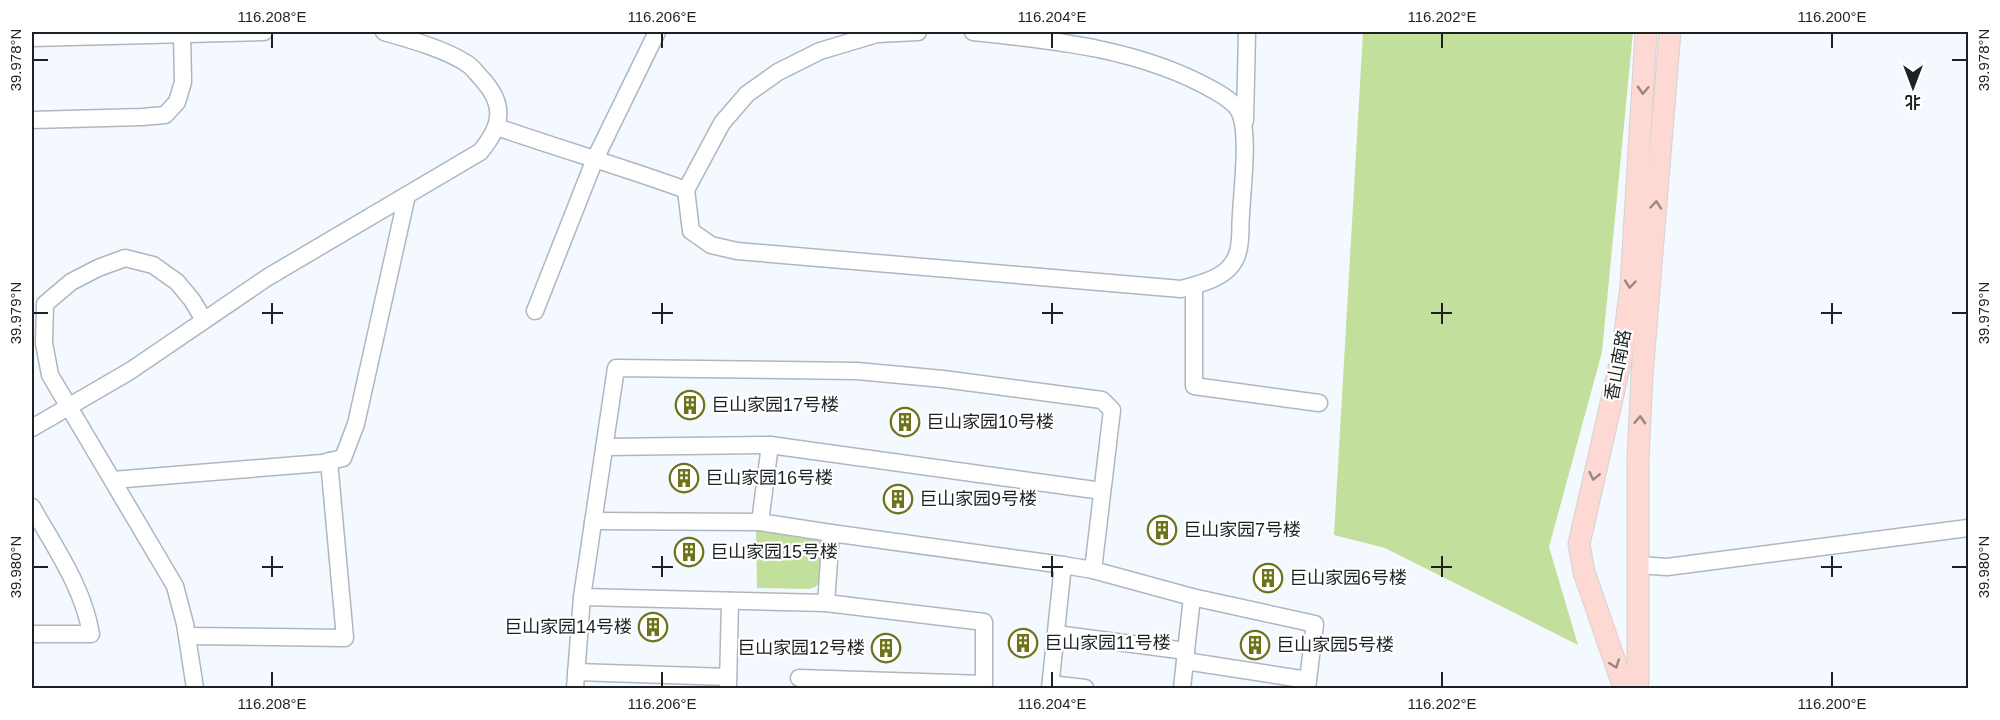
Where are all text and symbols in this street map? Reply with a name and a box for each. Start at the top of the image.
text: 116.208°E [237,8,307,25]
text: 116.206°E [627,8,697,25]
text: 116.204°E [1017,8,1087,25]
text: 116.202°E [1407,8,1477,25]
text: 116.200°E [1797,8,1867,25]
text: 39.978°N [7,29,24,91]
text: 39.978°N [1975,29,1992,91]
north arrow [1883,57,1943,117]
one-way arrow [1636,85,1649,94]
text: 北 [1905,93,1921,110]
one-way arrow [1649,200,1662,209]
one-way arrow [1624,280,1637,289]
text: 39.979°N [7,282,24,344]
text: 39.979°N [1975,282,1992,344]
street label: 香山南路 [1601,328,1635,402]
building icon: 巨山家园17号楼 [674,389,706,421]
place label: 巨山家园17号楼 [711,395,839,415]
building icon: 巨山家园10号楼 [889,406,921,438]
place label: 巨山家园10号楼 [926,412,1054,432]
one-way arrow [1633,416,1646,425]
building icon: 巨山家园16号楼 [668,462,700,494]
place label: 巨山家园16号楼 [705,468,833,488]
one-way arrow [1588,470,1601,480]
building icon: 巨山家园9号楼 [882,483,914,515]
place label: 巨山家园9号楼 [919,489,1037,509]
building icon: 巨山家园7号楼 [1146,514,1178,546]
place label: 巨山家园7号楼 [1183,520,1301,540]
text: 39.980°N [7,536,24,598]
building icon: 巨山家园15号楼 [673,536,705,568]
text: 39.980°N [1975,536,1992,598]
place label: 巨山家园15号楼 [710,542,838,562]
building icon: 巨山家园6号楼 [1252,562,1284,594]
place label: 巨山家园6号楼 [1289,568,1407,588]
building icon: 巨山家园14号楼 [637,611,669,643]
place label: 巨山家园14号楼 [504,617,632,637]
building icon: 巨山家园11号楼 [1007,627,1039,659]
building icon: 巨山家园5号楼 [1239,629,1271,661]
building icon: 巨山家园12号楼 [870,632,902,664]
place label: 巨山家园11号楼 [1044,633,1171,653]
place label: 巨山家园5号楼 [1276,635,1394,655]
place label: 巨山家园12号楼 [737,638,865,658]
one-way arrow [1607,658,1620,669]
text: 116.208°E [237,695,307,712]
text: 116.206°E [627,695,697,712]
text: 116.204°E [1017,695,1087,712]
text: 116.202°E [1407,695,1477,712]
text: 116.200°E [1797,695,1867,712]

